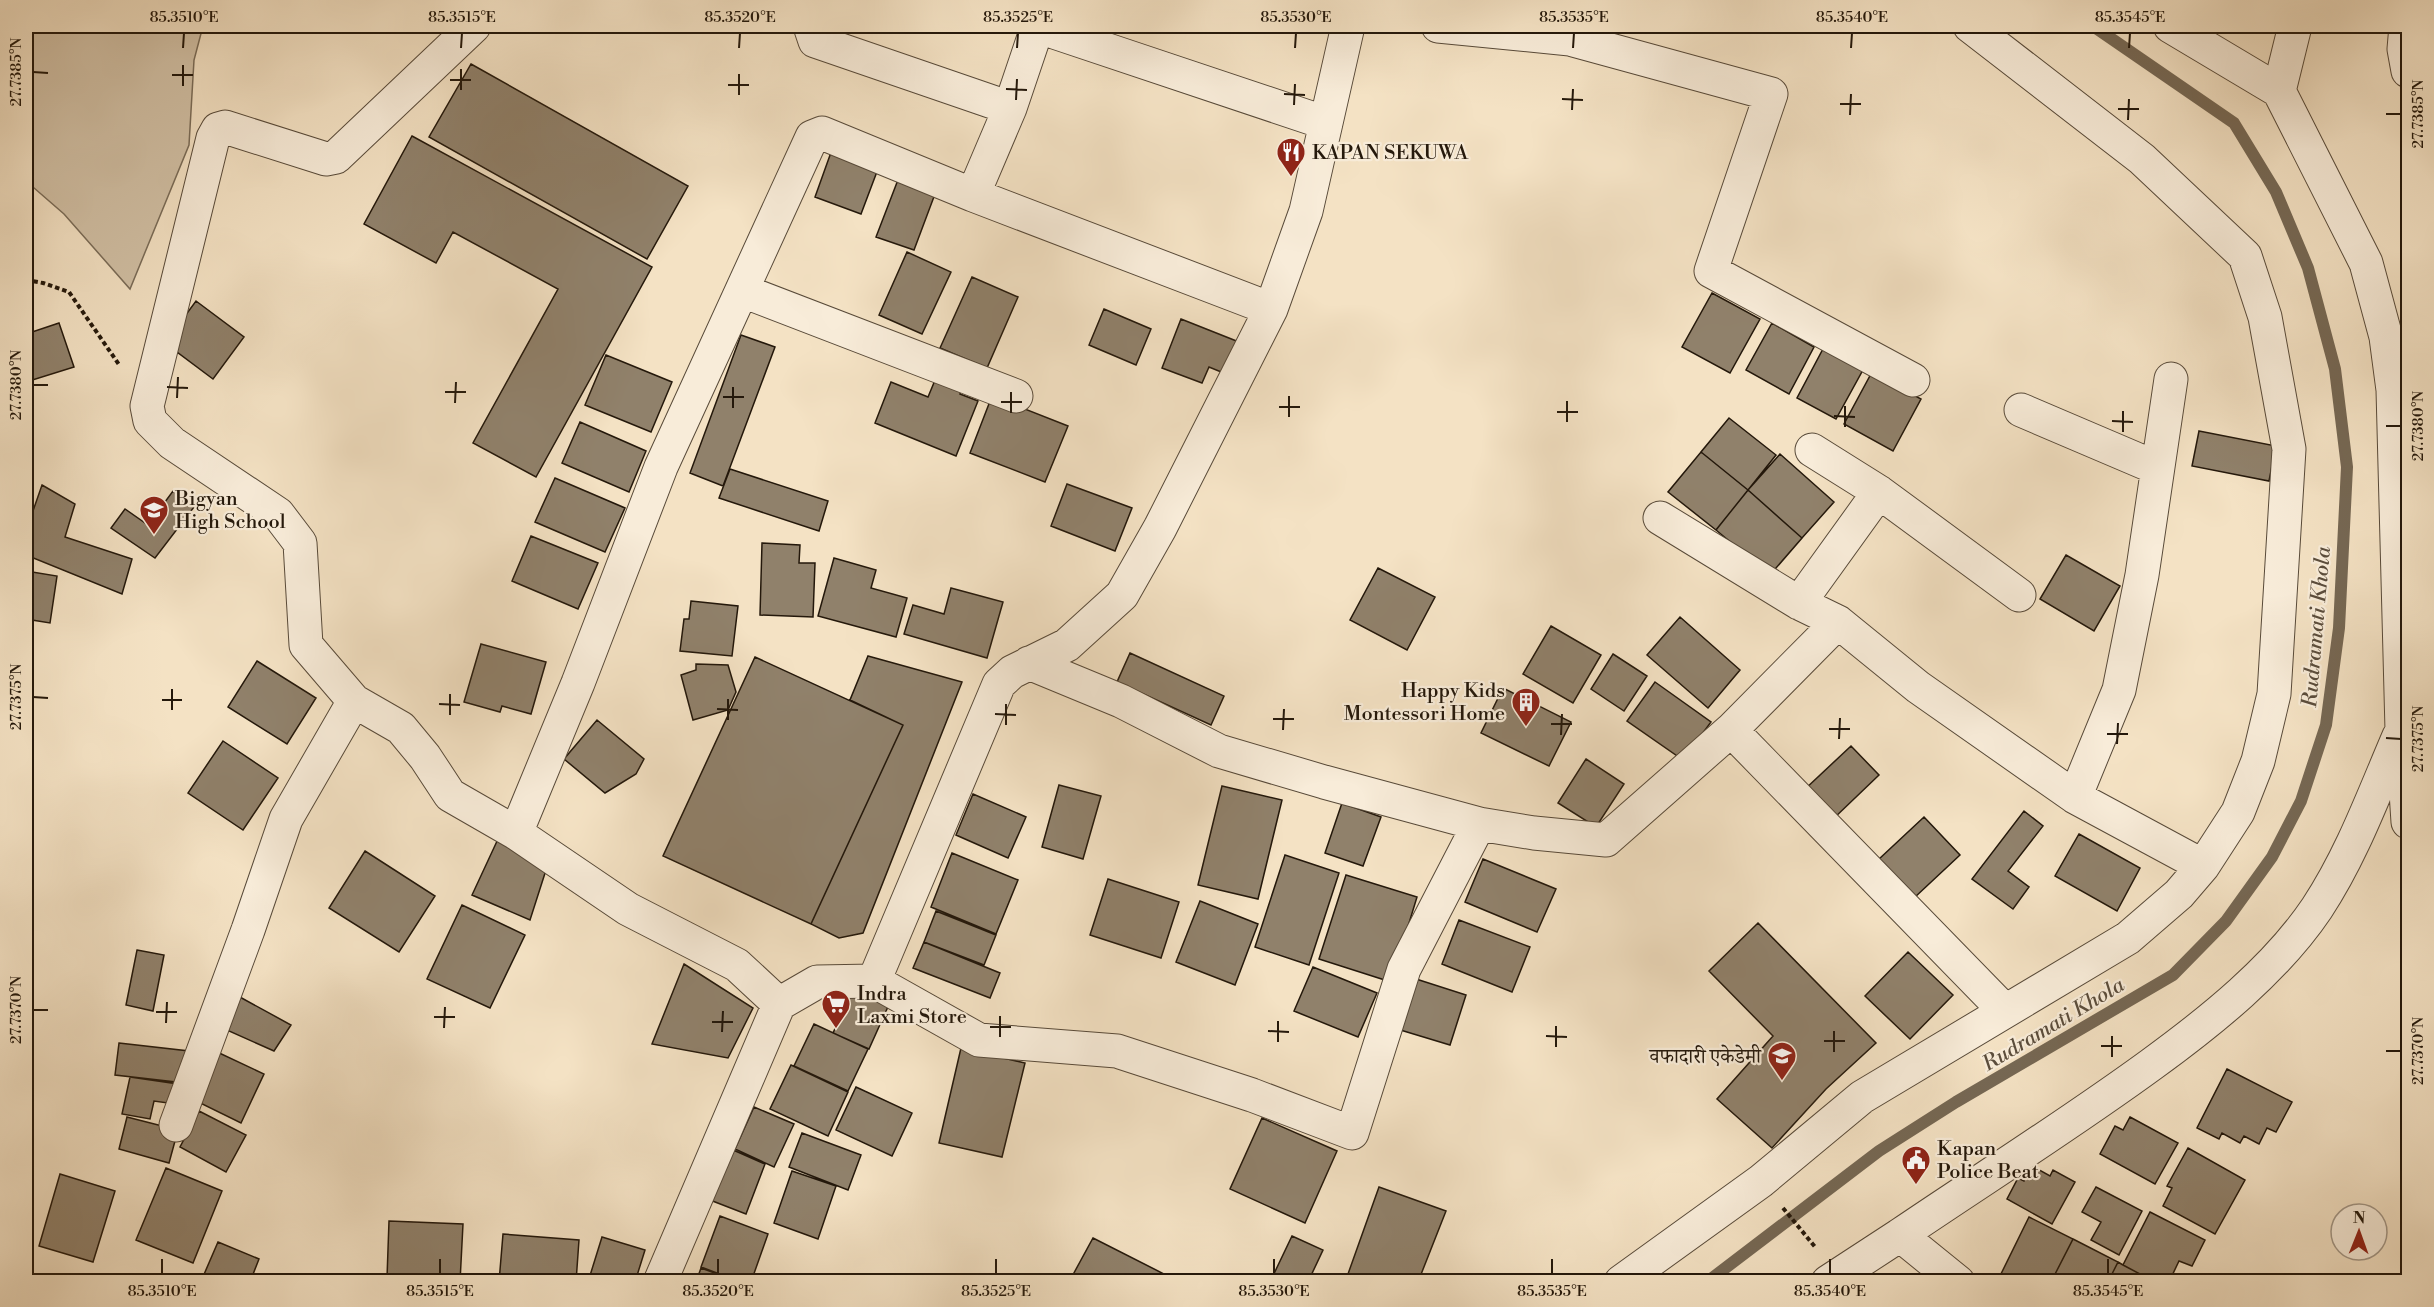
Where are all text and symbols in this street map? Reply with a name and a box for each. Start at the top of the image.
text: 85.3510°E [149,8,219,27]
text: 85.3515°E [428,8,496,27]
text: 85.3520°E [704,8,776,27]
text: 85.3525°E [983,8,1053,27]
text: 85.3530°E [1260,8,1332,27]
text: 85.3535°E [1539,8,1609,27]
text: 85.3540°E [1816,8,1888,27]
text: 85.3545°E [2095,8,2165,27]
text: 27.7385°N [7,38,26,106]
text: 27.7385°N [2409,80,2428,148]
restaurant icon: KAPAN SEKUWA [1275,136,1307,178]
place label: KAPAN SEKUWA [1312,141,1469,166]
text: 27.7380°N [7,350,26,420]
text: 27.7380°N [2409,391,2428,461]
place label: Bigyan High School [174,487,286,535]
school or university icon: Bigyan High School [138,494,170,536]
water label: Rudramati Khola [2297,545,2337,710]
text: 27.7375°N [7,664,26,730]
place label: Happy Kids Montessori Home [1344,679,1505,727]
building icon: Happy Kids Montessori Home [1510,686,1542,728]
text: 27.7375°N [2409,706,2428,772]
water label: Rudramati Khola [1977,972,2130,1078]
text: 27.7370°N [7,976,26,1044]
place label: Indra Laxmi Store [857,982,967,1030]
supermarket icon: Indra Laxmi Store [820,988,852,1030]
text: 27.7370°N [2409,1017,2428,1085]
school or university icon: वफादारी एकेडेमी [1766,1040,1798,1082]
place label: वफादारी एकेडेमी [1649,1044,1762,1070]
place label: Kapan Police Beat [1937,1137,2039,1185]
public building icon: Kapan Police Beat [1900,1144,1932,1186]
north arrow [2329,1202,2389,1262]
text: N [2353,1208,2366,1228]
text: 85.3510°E [127,1282,197,1301]
text: 85.3515°E [406,1282,474,1301]
text: 85.3520°E [682,1282,754,1301]
text: 85.3525°E [961,1282,1031,1301]
text: 85.3530°E [1238,1282,1310,1301]
text: 85.3535°E [1517,1282,1587,1301]
text: 85.3540°E [1794,1282,1866,1301]
text: 85.3545°E [2073,1282,2143,1301]

